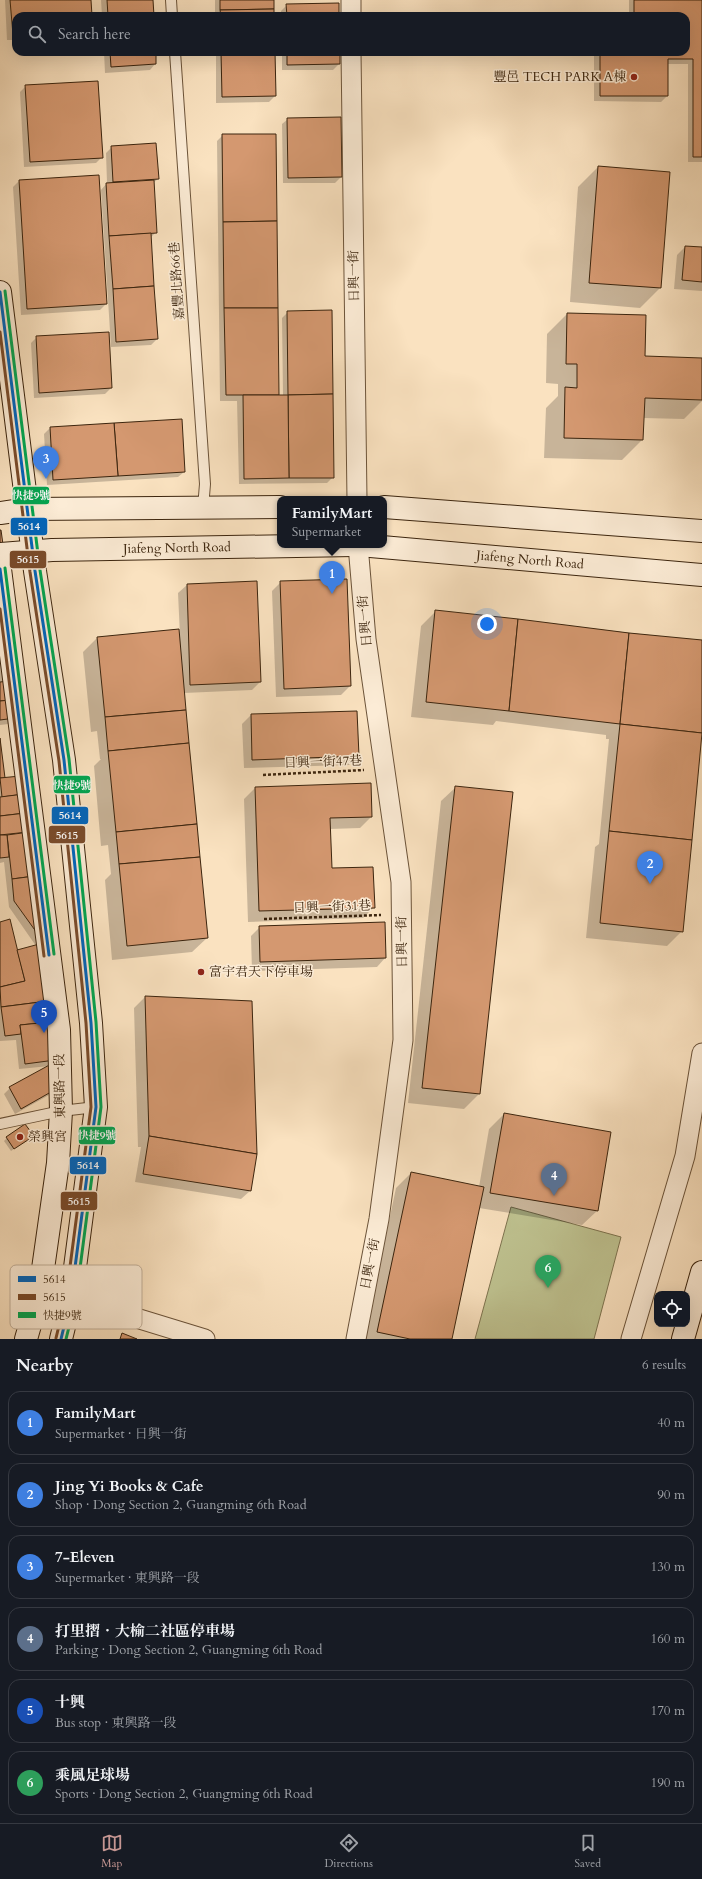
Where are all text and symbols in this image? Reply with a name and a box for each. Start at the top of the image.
search box [12,12,690,56]
icon: search [26,23,48,45]
text: Search here [58,24,131,44]
place label: 豐邑 TECH PARK A棟 [493,68,626,86]
marker: 豐邑 TECH PARK A棟 [629,72,639,82]
street label: 嘉豐北路66巷 [165,241,189,321]
street label: 日興一街 [345,250,363,302]
pin: 3 [33,446,59,479]
line badge: 快捷9號 [12,486,50,505]
text: 快捷9號 [12,488,50,503]
popup [277,496,387,548]
text: FamilyMart [292,503,372,523]
line badge: 5614 [10,517,48,536]
text: 5614 [18,519,41,534]
text: Supermarket [292,523,361,541]
street label: Jiafeng North Road [121,538,231,558]
street label: Jiafeng North Road [473,546,585,574]
line badge: 5615 [9,550,47,569]
text: 5615 [17,552,40,567]
pin: 1 [319,561,345,594]
street label: 日興一街 [354,594,376,648]
your location [477,614,497,634]
street label: 日興一街47巷 [284,752,362,772]
line badge: 快捷9號 [53,775,91,794]
text: 快捷9號 [53,778,91,793]
line badge: 5614 [51,806,89,825]
text: 5614 [59,808,82,823]
line badge: 5615 [48,825,86,844]
text: 5615 [56,828,79,843]
pin: 2 [637,851,663,884]
street label: 日興一街31巷 [293,897,371,917]
street label: 日興一街 [393,916,411,968]
place label: 富宇君天下停車場 [209,963,313,981]
marker: 富宇君天下停車場 [196,967,206,977]
pin: 5 [31,1000,57,1033]
street label: 東興路一段 [50,1053,70,1119]
line badge: 快捷9號 [78,1126,116,1145]
place label: 榮興宮 [28,1128,67,1146]
text: 快捷9號 [78,1128,116,1143]
marker: 榮興宮 [15,1132,25,1142]
line badge: 5614 [69,1156,107,1175]
text: 5614 [77,1158,100,1173]
pin: 4 [541,1163,567,1196]
line badge: 5615 [60,1191,98,1211]
text: 5615 [68,1194,91,1209]
street label: 日興一街 [356,1237,384,1291]
pin: 6 [535,1255,561,1288]
legend [10,1265,142,1329]
text: 5614 [43,1272,66,1287]
text: 5615 [43,1290,66,1305]
map controls [654,1291,690,1327]
button: locate [654,1291,690,1327]
text: 快捷9號 [43,1308,82,1323]
text: Nearby [16,1354,73,1377]
text: 6 results [642,1356,686,1374]
text: FamilyMart [55,1403,136,1423]
text: 1 [27,1414,33,1432]
text: 40 m [657,1414,685,1432]
text: Supermarket · 日興一街 [55,1425,187,1443]
text: Jing Yi Books & Cafe [55,1476,203,1496]
text: 2 [27,1486,33,1504]
text: 90 m [657,1486,685,1504]
text: Shop · Dong Section 2, Guangming 6th Road [55,1496,307,1514]
text: 7-Eleven [55,1547,115,1567]
text: 3 [27,1558,33,1576]
text: 130 m [651,1558,685,1576]
text: Supermarket · 東興路一段 [55,1569,200,1587]
text: 打里摺．大榆二社區停車場 [55,1621,235,1641]
text: 4 [27,1630,33,1648]
text: 160 m [651,1630,685,1648]
text: Parking · Dong Section 2, Guangming 6th Road [55,1641,322,1659]
text: 十興 [55,1692,85,1712]
text: 5 [27,1702,33,1720]
text: 170 m [651,1702,685,1720]
text: Bus stop · 東興路一段 [55,1714,177,1732]
text: 乘風足球場 [55,1765,130,1785]
text: 6 [27,1774,33,1792]
text: 190 m [651,1774,685,1792]
text: Sports · Dong Section 2, Guangming 6th Road [55,1785,313,1803]
tab: Map [101,1832,123,1871]
tab: Directions [324,1832,373,1871]
tab: Saved [575,1832,601,1871]

